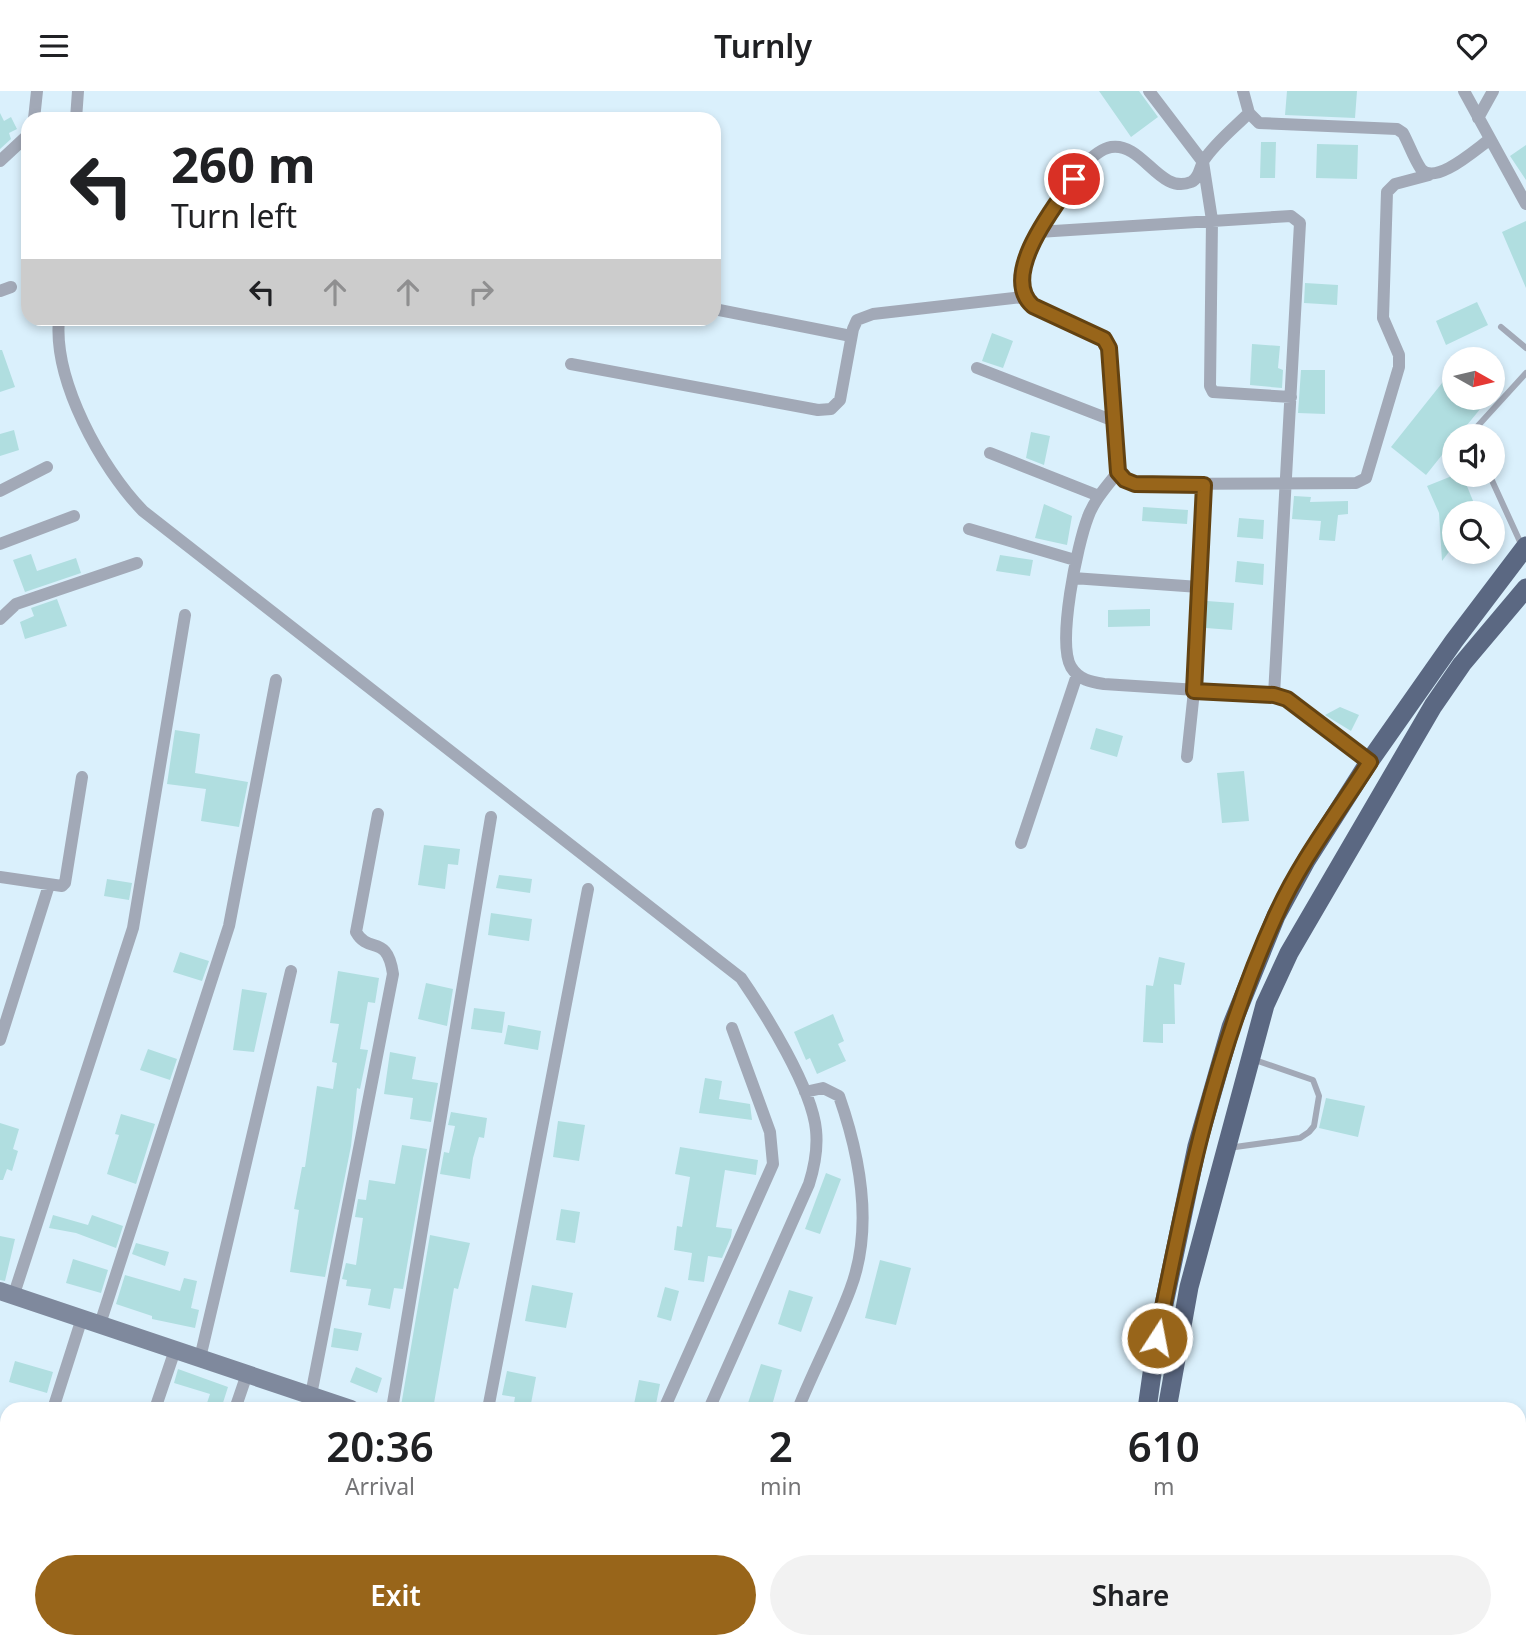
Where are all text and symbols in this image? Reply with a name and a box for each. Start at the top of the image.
text: Turnly [714,24,812,67]
icon: menu [35,27,73,65]
icon: heart [1453,27,1491,65]
text: 260 m [171,131,316,197]
icon: left [56,140,147,231]
pin [1044,149,1104,209]
icon: arrive [1055,160,1093,198]
text: Turn left [171,194,297,237]
icon: left [243,273,281,311]
icon: ahead [316,273,354,311]
icon: ahead [389,273,427,311]
icon: right [462,273,500,311]
north arrow [1442,347,1505,409]
map controls [1442,347,1505,564]
button: sound [1442,424,1505,487]
button: search [1442,501,1505,564]
position arrow [1120,1301,1194,1375]
text: 20:36 [326,1417,434,1474]
text: 2 [769,1417,793,1474]
text: 610 [1128,1417,1200,1474]
text: Arrival [345,1470,415,1502]
text: min [760,1470,802,1502]
text: m [1153,1470,1175,1502]
button: Exit [35,1555,756,1635]
button: Share [770,1555,1491,1635]

